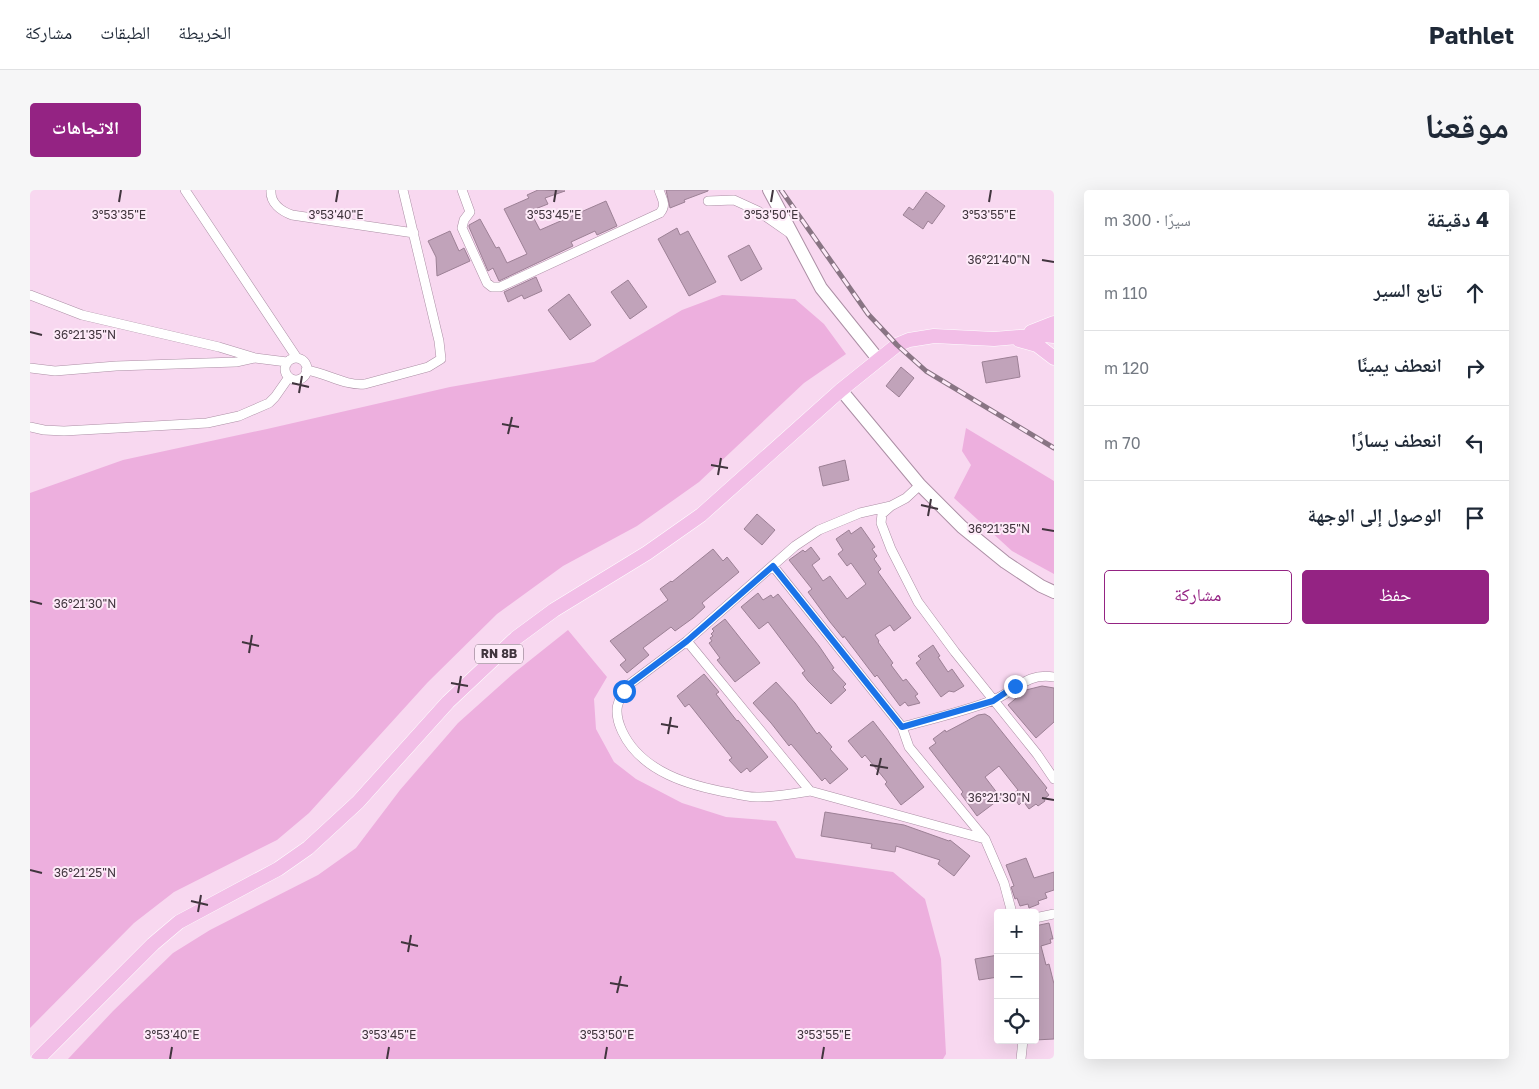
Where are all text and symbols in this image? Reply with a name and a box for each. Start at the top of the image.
text: Pathlet [1429,20,1514,49]
text: مشاركة [25,21,72,43]
text: الطبقات [100,21,150,43]
text: الخريطة [178,21,231,43]
button: الاتجاهات [30,103,141,157]
text: موقعنا [1424,104,1509,146]
text: 4 دقيقة [1427,206,1489,232]
text: 3°53'35"E [92,207,146,222]
text: 3°53'40"E [308,207,364,222]
text: 3°53'45"E [527,207,581,222]
text: 3°53'50"E [744,207,798,222]
text: 3°53'55"E [962,207,1016,222]
text: سيرًا · 300 m [1104,210,1191,230]
text: 36°21'40"N [968,252,1030,267]
text: تابع السير [1374,278,1442,301]
icon: ahead [1461,279,1489,307]
text: 110 m [1104,283,1148,303]
text: 36°21'35"N [54,327,116,342]
text: انعطف يمينًا [1357,353,1442,376]
icon: right [1461,354,1489,382]
text: 120 m [1104,358,1149,378]
text: انعطف يسارًا [1351,428,1442,451]
icon: left [1461,429,1489,457]
text: 70 m [1104,433,1141,453]
text: الوصول إلى الوجهة [1308,503,1442,526]
icon: arrive [1461,504,1489,532]
text: 36°21'35"N [968,521,1030,536]
button: مشاركة [1104,570,1292,624]
button: حفظ [1302,570,1489,624]
text: 36°21'30"N [54,596,116,611]
road number: RN 8B [475,644,523,664]
route end [1004,675,1027,698]
route start [613,680,636,703]
text: 36°21'30"N [968,790,1030,805]
text: 36°21'25"N [54,865,116,880]
map controls [994,909,1039,1044]
button: + [994,909,1039,954]
button: − [994,954,1039,999]
button: locate [994,999,1039,1044]
text: 3°53'40"E [144,1027,200,1042]
text: 3°53'45"E [362,1027,416,1042]
text: 3°53'50"E [580,1027,634,1042]
text: 3°53'55"E [797,1027,851,1042]

